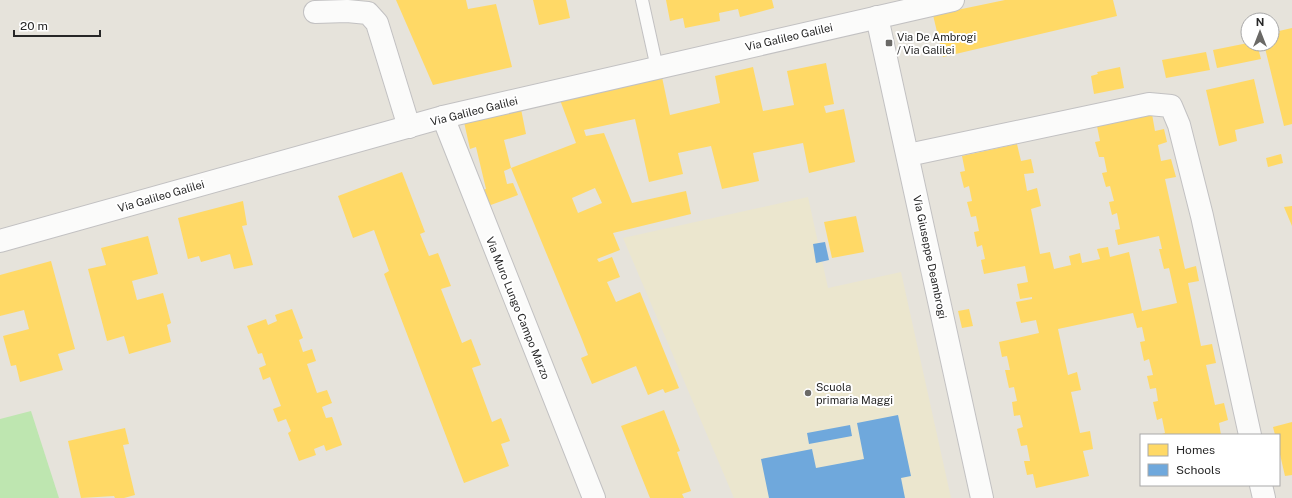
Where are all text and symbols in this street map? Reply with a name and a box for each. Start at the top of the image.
scale bar [14,12,100,38]
north arrow [1240,12,1280,52]
text: N [1256,16,1264,28]
text: 20 m [20,19,48,33]
street label: Via Galileo Galilei [744,21,834,53]
place label: Via De Ambrogi / Via Galilei [897,31,976,56]
marker: Via De Ambrogi / Via Galilei [884,38,894,48]
street label: Via Galileo Galilei [429,94,519,128]
street label: Via Galileo Galilei [116,178,206,214]
street label: Via Giuseppe Deambrogi [911,194,949,320]
street label: Via Muro Lungo Campo Marzo [484,235,552,381]
place label: Scuola primaria Maggi [816,381,893,406]
marker: Scuola primaria Maggi [803,388,813,398]
legend [1140,434,1280,486]
text: Homes [1176,443,1215,457]
text: Schools [1176,463,1221,477]

